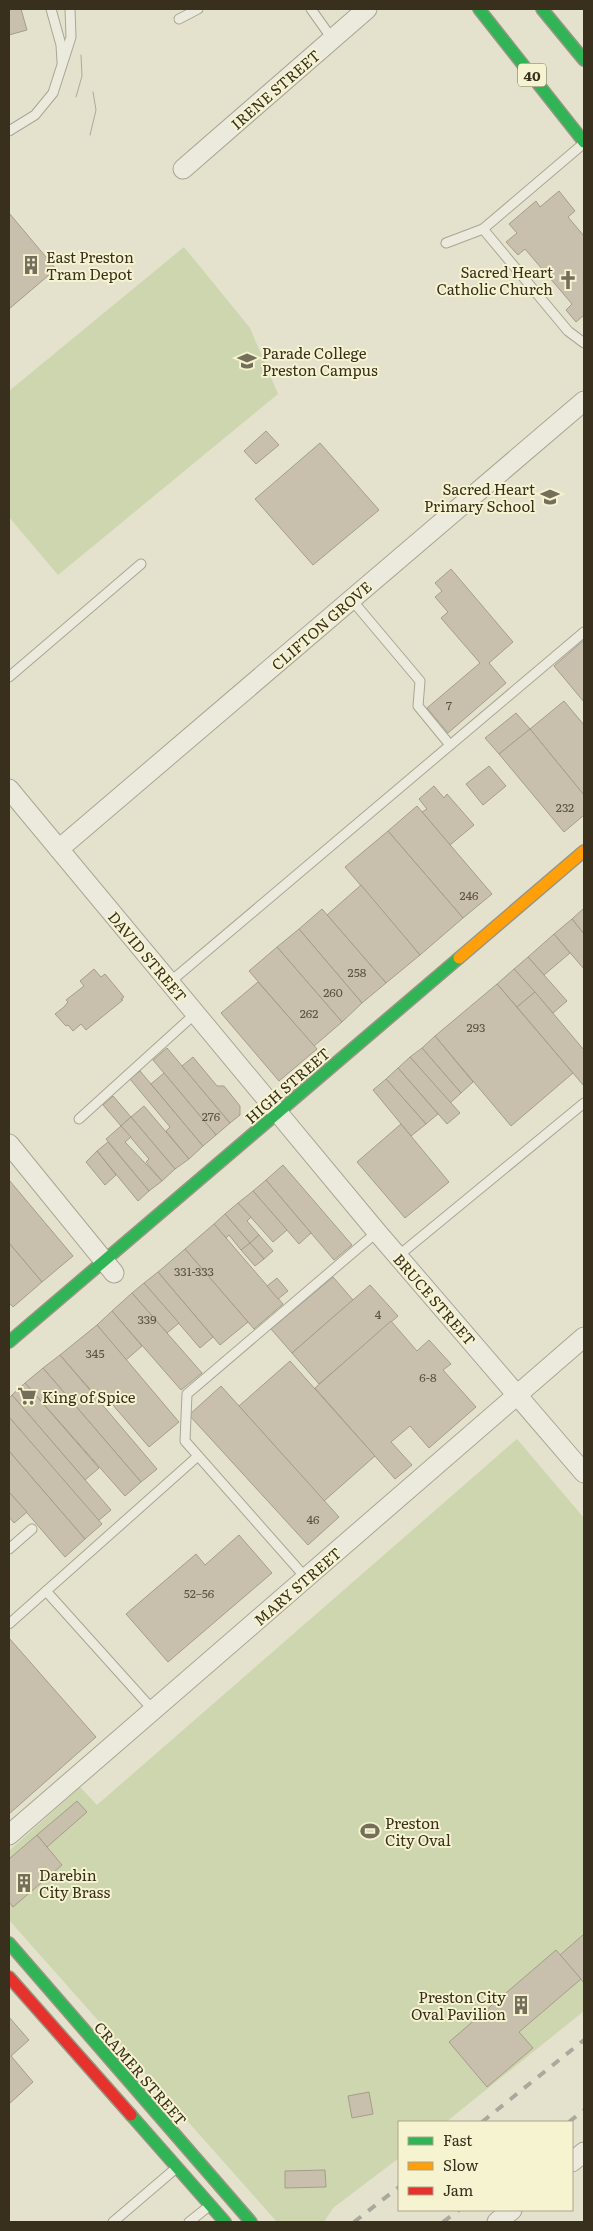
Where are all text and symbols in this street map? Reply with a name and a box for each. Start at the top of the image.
street label: IRENE STREET [225,44,325,134]
road number: 40 [518,64,546,86]
place label: East Preston Tram Depot [46,245,134,285]
building icon: East Preston Tram Depot [20,254,42,276]
place label: Sacred Heart Catholic Church [436,260,553,300]
church icon: Sacred Heart Catholic Church [557,269,579,291]
place label: Parade College Preston Campus [262,341,378,381]
school or university icon: Parade College Preston Campus [236,350,258,372]
place label: Sacred Heart Primary School [424,477,535,517]
school or university icon: Sacred Heart Primary School [539,486,561,508]
street label: CLIFTON GROVE [266,575,376,675]
house number: 7 [446,696,452,714]
house number: 232 [556,798,574,816]
house number: 246 [459,886,479,904]
street label: DAVID STREET [103,906,193,1006]
house number: 258 [348,963,367,981]
house number: 260 [323,983,343,1001]
house number: 262 [300,1004,318,1022]
house number: 293 [467,1018,485,1036]
street label: HIGH STREET [239,1042,335,1128]
house number: 276 [202,1107,221,1125]
street label: BRUCE STREET [388,1248,482,1350]
house number: 331-333 [174,1262,214,1280]
house number: 4 [375,1305,382,1323]
house number: 339 [138,1310,156,1328]
house number: 345 [85,1344,105,1362]
house number: 6-8 [419,1368,437,1386]
supermarket icon: King of Spice [16,1385,38,1407]
place label: King of Spice [42,1385,136,1408]
house number: 46 [306,1510,320,1528]
street label: MARY STREET [248,1541,346,1631]
house number: 52–56 [184,1584,215,1602]
place label: Preston City Oval [385,1811,451,1851]
sports icon: Preston City Oval [359,1820,381,1842]
place label: Darebin City Brass [39,1863,110,1903]
building icon: Darebin City Brass [13,1872,35,1894]
place label: Preston City Oval Pavilion [411,1985,506,2025]
building icon: Preston City Oval Pavilion [510,1994,532,2016]
street label: CRAMER STREET [89,2016,193,2130]
legend [398,2121,573,2211]
text: Fast [443,2128,472,2151]
text: Slow [443,2153,478,2176]
text: Jam [443,2178,474,2201]

